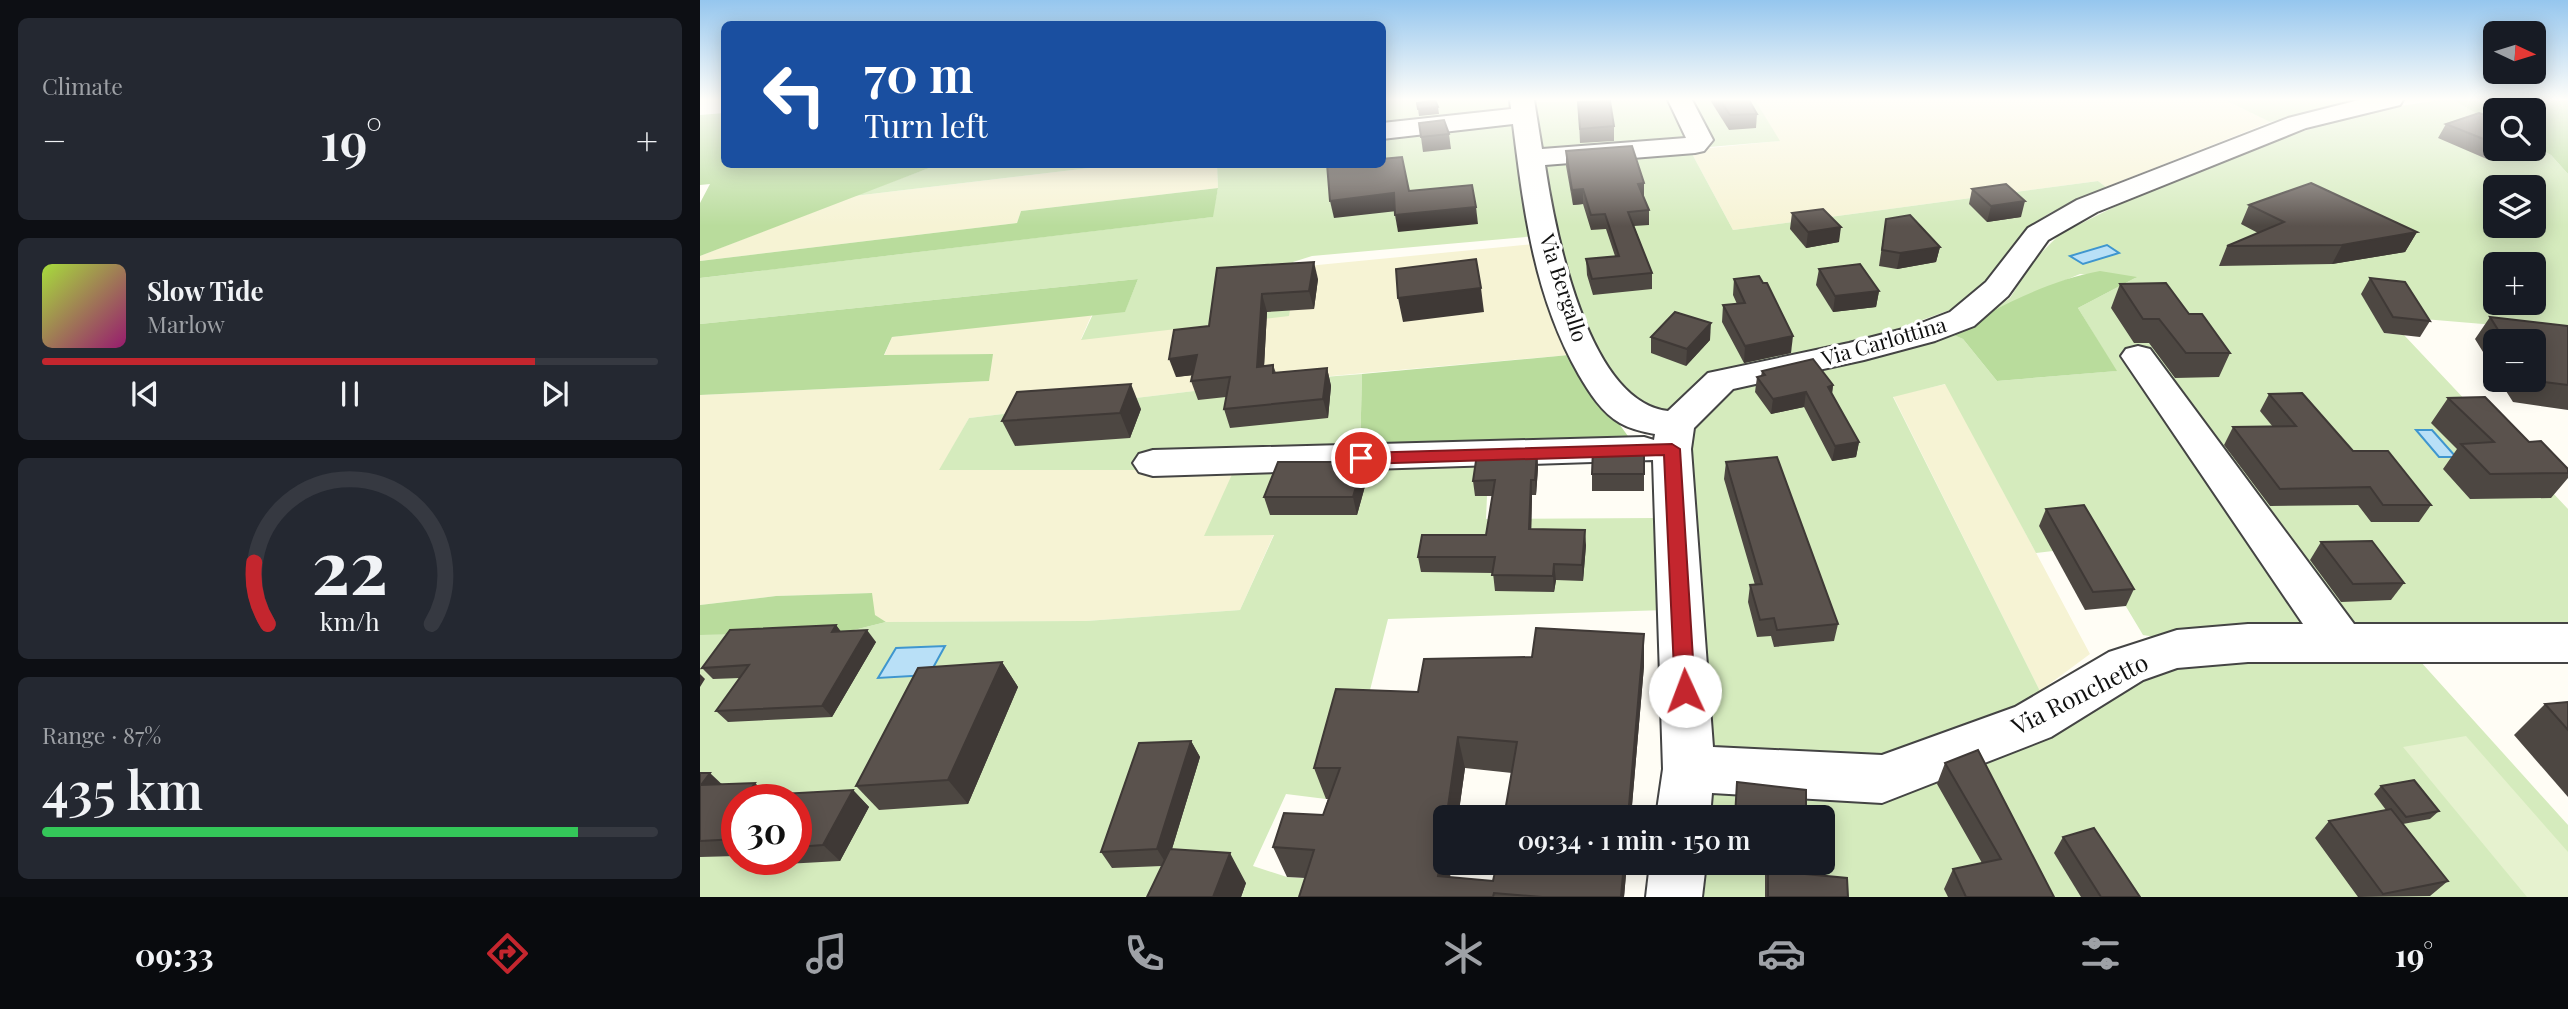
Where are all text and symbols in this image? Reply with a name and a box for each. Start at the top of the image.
north arrow [2483,21,2546,84]
map controls [2483,21,2546,392]
text: 70 m [864,40,974,105]
icon: left [749,49,840,140]
text: Climate [42,70,123,101]
button: search [2483,98,2546,161]
text: Turn left [864,103,988,146]
text: 19° [320,105,382,174]
text: − [42,114,67,165]
text: + [636,114,658,165]
button: layers [2483,175,2546,238]
street label: Via Bergallo [1534,229,1596,345]
button: + [2483,252,2546,315]
text: Slow Tide [147,273,264,308]
text: Marlow [147,308,225,339]
street label: Via Carlottina [1817,309,1950,372]
button: − [2483,329,2546,392]
icon: previous [126,375,164,413]
icon: pause [331,375,369,413]
icon: next [536,375,574,413]
pin [1331,428,1391,488]
icon: arrive [1342,439,1380,477]
text: 22 [312,516,388,613]
text: km/h [320,604,380,637]
street label: Via Ronchetto [2004,645,2153,742]
position arrow [1648,654,1722,728]
text: Range · 87% [42,719,161,750]
text: 435 km [42,754,203,823]
speed limit sign: 30 [721,784,812,875]
text: 09:34 · 1 min · 150 m [1518,822,1750,857]
icon: directions [483,929,532,978]
icon: music [802,929,851,978]
icon: phone [1120,929,1169,978]
icon: climate [1439,929,1488,978]
icon: car [1757,929,1806,978]
icon: filters [2076,929,2125,978]
text: 09:33 [135,932,214,975]
text: 19° [2395,932,2433,975]

